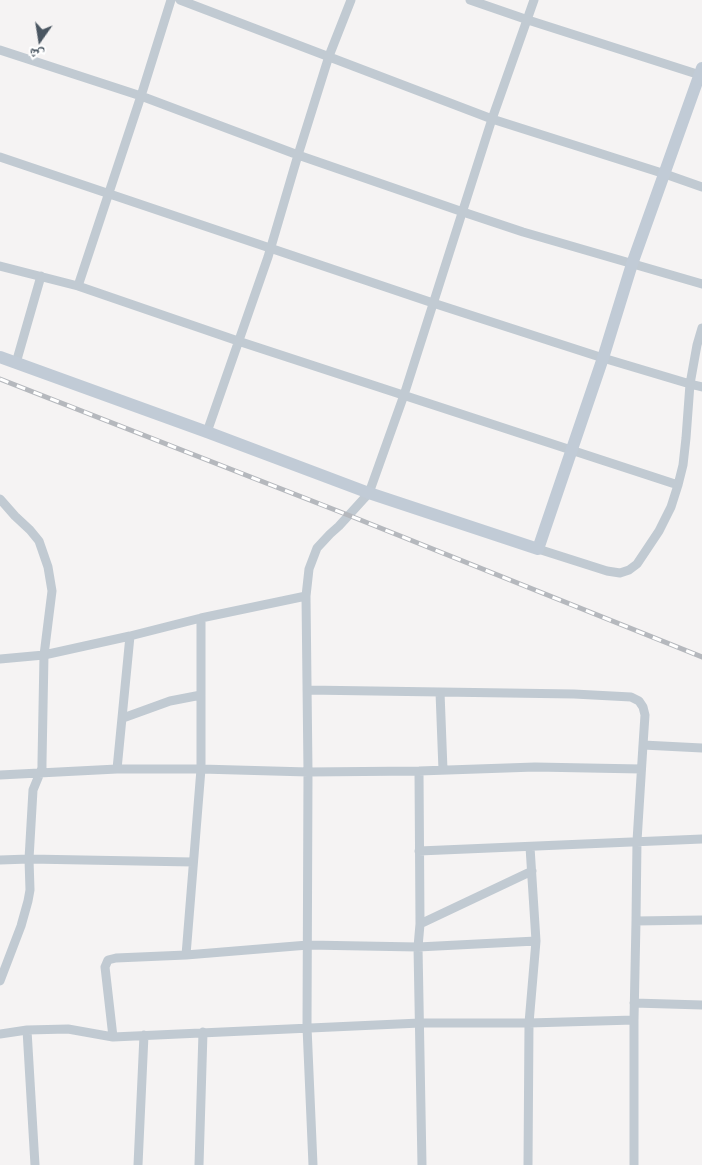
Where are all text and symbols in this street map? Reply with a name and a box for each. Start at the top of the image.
north arrow [15,15,65,65]
text: ش [27,45,46,65]

